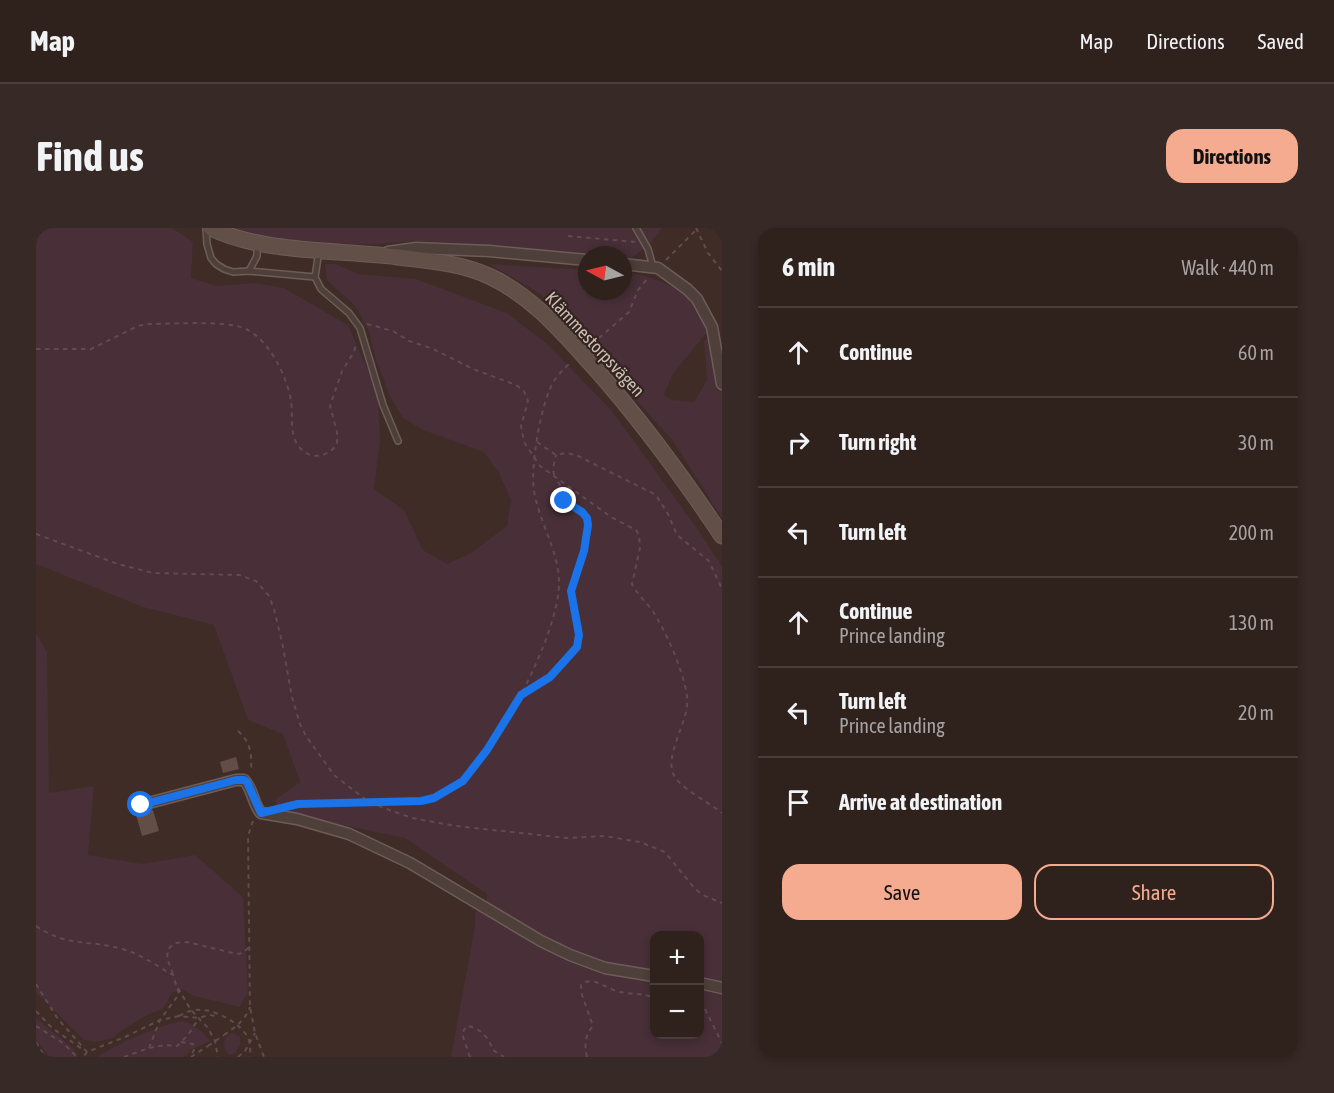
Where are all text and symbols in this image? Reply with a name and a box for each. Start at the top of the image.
text: Map [30,25,75,57]
text: Map [1079,29,1113,53]
text: Directions [1146,29,1225,53]
text: Saved [1258,29,1304,53]
button: Directions [1166,129,1298,183]
text: Find us [36,132,144,180]
north arrow [578,246,632,300]
text: 6 min [782,252,835,282]
text: Walk · 440 m [1182,256,1274,279]
street label: Klämmestorpsvägen [541,287,649,401]
icon: ahead [782,336,815,369]
text: Continue [839,339,913,365]
text: 60 m [1238,341,1274,364]
icon: right [782,426,815,459]
text: Turn right [839,429,916,455]
text: 30 m [1238,431,1274,454]
route end [550,487,576,513]
icon: left [782,516,815,549]
text: Turn left [839,519,906,545]
text: 200 m [1229,521,1274,544]
text: Continue [839,598,913,624]
icon: ahead [782,606,815,639]
text: 130 m [1229,611,1274,634]
text: Prince landing [839,624,945,647]
text: Turn left [839,688,906,714]
icon: left [782,696,815,729]
text: 20 m [1238,701,1274,724]
text: Prince landing [839,714,945,737]
icon: arrive [782,786,815,819]
text: Arrive at destination [839,789,1002,815]
route start [127,791,153,817]
button: Save [782,864,1022,920]
button: Share [1034,864,1274,920]
map controls [650,931,704,1039]
button: + [650,931,704,985]
button: − [650,985,704,1039]

